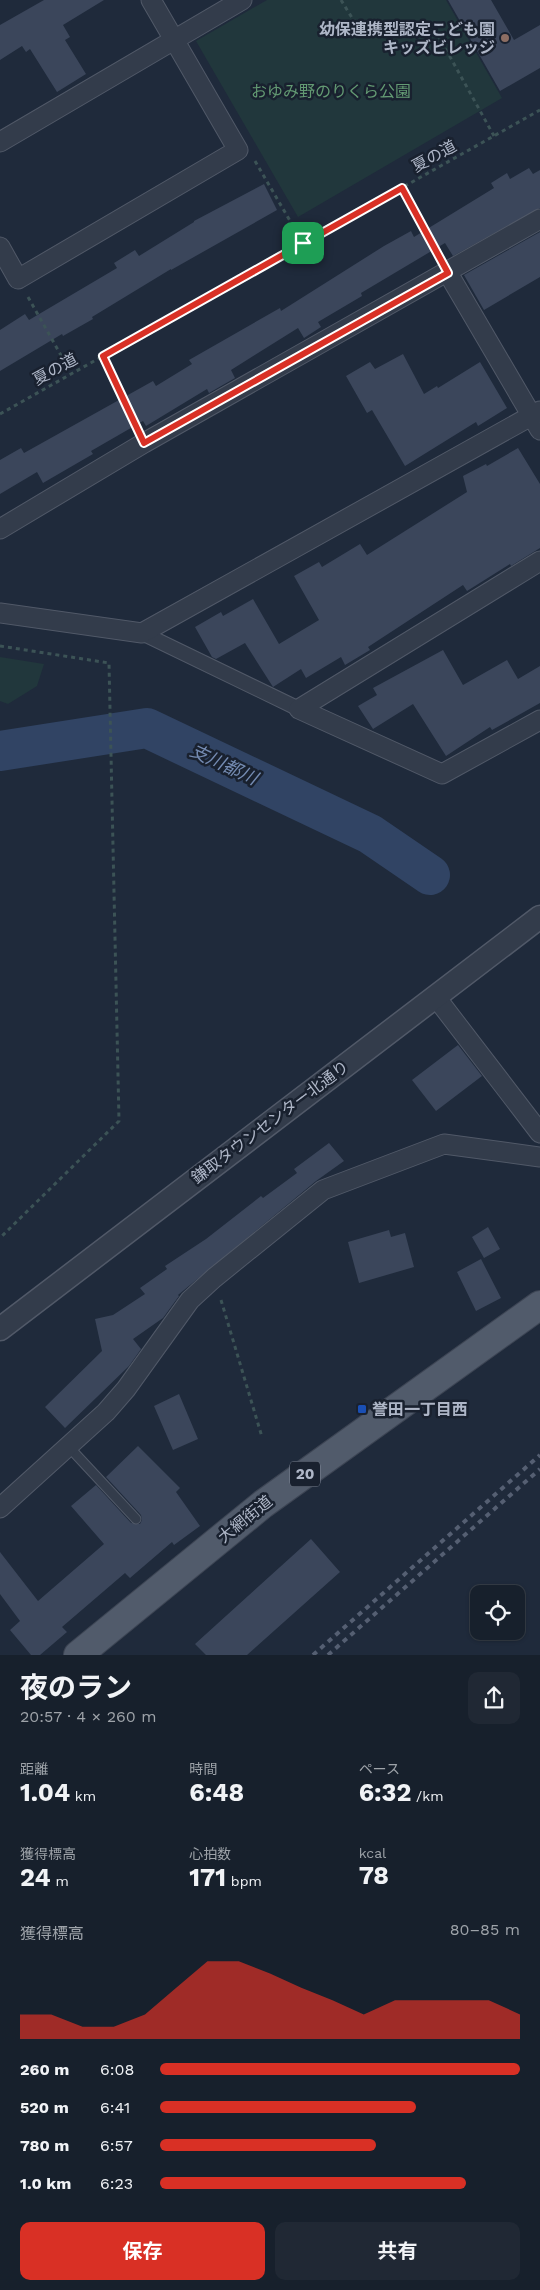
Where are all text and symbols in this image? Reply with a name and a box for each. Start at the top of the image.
place label: 幼保連携型認定こども園 キッズビレッジ [319,20,495,57]
marker: 幼保連携型認定こども園 キッズビレッジ [499,32,511,44]
park label: おゆみ野のりくら公園 [251,82,411,101]
street label: 夏の道 [408,136,460,176]
pin [282,222,324,264]
icon: arrive [289,229,317,257]
street label: 夏の道 [29,349,81,389]
water label: 支川都川 [187,739,263,790]
street label: 鎌取タウンセンター北通り [188,1057,352,1187]
place label: 誉田一丁目西 [372,1400,468,1419]
marker: 誉田一丁目西 [356,1403,368,1415]
road number: 20 [290,1462,320,1486]
street label: 大網街道 [214,1491,276,1547]
map controls [470,1585,525,1640]
button: locate [470,1585,525,1640]
text: 夜のラン [20,1671,132,1704]
button: share [468,1672,520,1724]
text: 20:57 · 4 × 260 m [20,1707,156,1726]
text: 距離 [20,1761,48,1777]
text: 時間 [189,1761,217,1777]
text: ペース [359,1761,400,1777]
text: 1.04 [20,1778,70,1807]
text: 6:48 [189,1778,244,1807]
text: 6:32 [359,1778,411,1807]
text: km [70,1788,96,1804]
text: /km [411,1788,444,1804]
text: kcal [359,1845,386,1861]
text: 獲得標高 [20,1846,76,1862]
text: 心拍数 [189,1846,231,1862]
text: 78 [359,1861,389,1890]
text: 24 [20,1863,51,1892]
text: 171 [189,1863,226,1892]
text: m [51,1873,69,1889]
text: bpm [226,1873,262,1889]
text: 80–85 m [450,1920,520,1939]
text: 獲得標高 [20,1924,84,1943]
text: 260 m [20,2060,69,2079]
text: 6:08 [100,2060,134,2079]
text: 520 m [20,2098,69,2117]
text: 6:41 [100,2098,130,2117]
text: 780 m [20,2136,69,2155]
text: 6:57 [100,2136,133,2155]
text: 1.0 km [20,2174,71,2193]
text: 6:23 [100,2174,133,2193]
button: 保存 [20,2222,265,2280]
button: 共有 [275,2222,520,2280]

